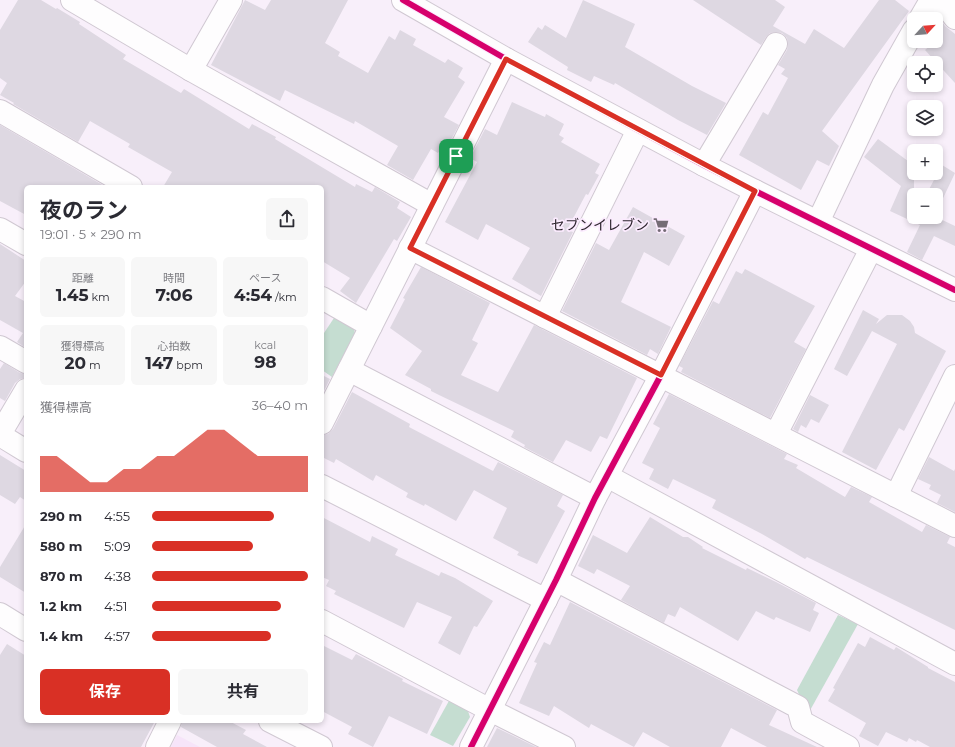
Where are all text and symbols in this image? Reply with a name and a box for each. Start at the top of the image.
north arrow [907,12,943,48]
map controls [907,12,943,224]
button: locate [907,56,943,92]
button: layers [907,100,943,136]
pin [439,139,473,173]
button: + [907,144,943,180]
icon: arrive [445,145,467,167]
button: − [907,188,943,224]
text: 夜のラン [40,197,128,224]
button: share [266,198,308,240]
place label: セブンイレブン [551,216,649,234]
supermarket icon: セブンイレブン [652,216,670,234]
text: 19:01 · 5 × 290 m [40,226,142,242]
text: 距離 [72,271,94,285]
text: 時間 [163,271,185,285]
text: ペース [249,271,282,285]
text: 1.45 [56,285,89,305]
text: 7:06 [155,285,193,305]
text: 4:54 [234,285,272,305]
text: km [89,290,110,304]
text: /km [272,290,297,304]
text: kcal [254,338,276,352]
text: 獲得標高 [61,339,105,353]
text: 心拍数 [157,339,190,353]
text: 98 [254,352,276,372]
text: 20 [65,353,86,373]
text: 147 [145,353,173,373]
text: m [86,358,101,372]
text: bpm [173,358,203,372]
text: 36–40 m [252,397,308,413]
text: 獲得標高 [40,399,92,415]
text: 290 m [40,508,82,524]
text: 4:55 [104,508,130,524]
text: 580 m [40,538,82,554]
text: 5:09 [104,538,131,554]
text: 870 m [40,568,83,584]
text: 4:38 [104,568,131,584]
text: 1.2 km [40,598,82,614]
text: 4:51 [104,598,127,614]
text: 1.4 km [40,628,83,644]
text: 4:57 [104,628,130,644]
button: 保存 [40,669,170,715]
button: 共有 [178,669,308,715]

